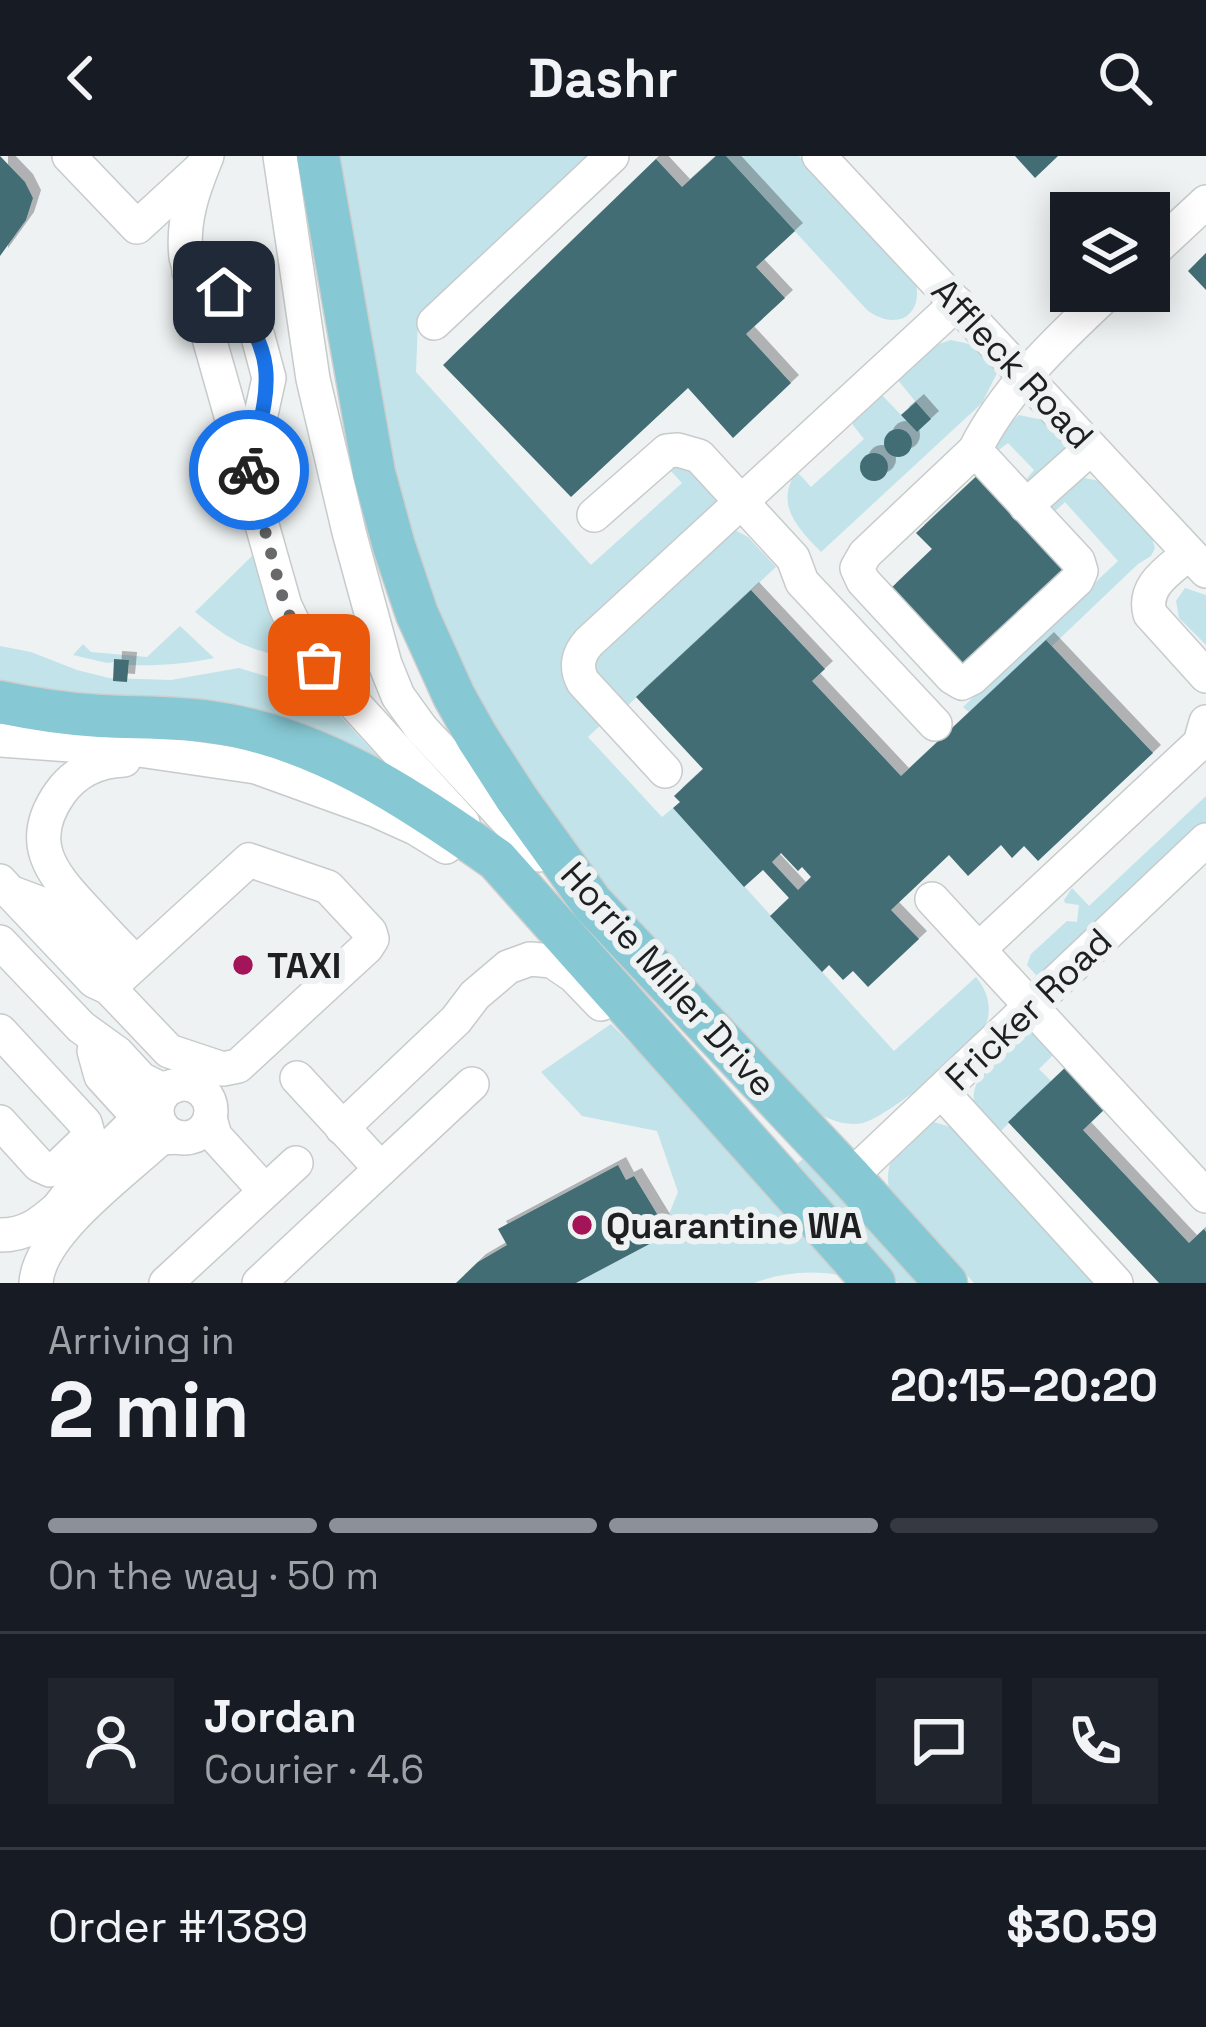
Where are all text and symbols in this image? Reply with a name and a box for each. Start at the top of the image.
text: Dashr [528,44,678,113]
icon: back [48,45,114,111]
icon: search [1092,45,1158,111]
map controls [1050,192,1170,312]
button: layers [1050,192,1170,312]
pin [173,241,275,343]
icon: home [191,259,257,325]
street label: Affleck Road [921,269,1103,459]
courier [189,410,309,530]
icon: bike [216,437,282,503]
pin [268,614,370,716]
icon: bag [286,632,352,698]
street label: Horrie Miller Drive [551,853,786,1107]
street label: Fricker Road [936,919,1122,1101]
place label: TAXI [267,943,341,989]
marker: TAXI [230,952,256,978]
place label: Quarantine WA [606,1203,862,1249]
marker: Quarantine WA [569,1212,595,1238]
text: Arriving in [48,1316,235,1365]
text: 20:15–20:20 [890,1357,1158,1414]
text: 2 min [48,1360,250,1460]
text: On the way · 50 m [48,1551,379,1600]
button: person [48,1678,174,1804]
button: chat [876,1678,1002,1804]
button: phone [1032,1678,1158,1804]
text: Jordan [204,1688,357,1745]
text: Courier · 4.6 [204,1745,424,1794]
text: Order #1389 [48,1898,308,1955]
text: $30.59 [1007,1898,1158,1955]

